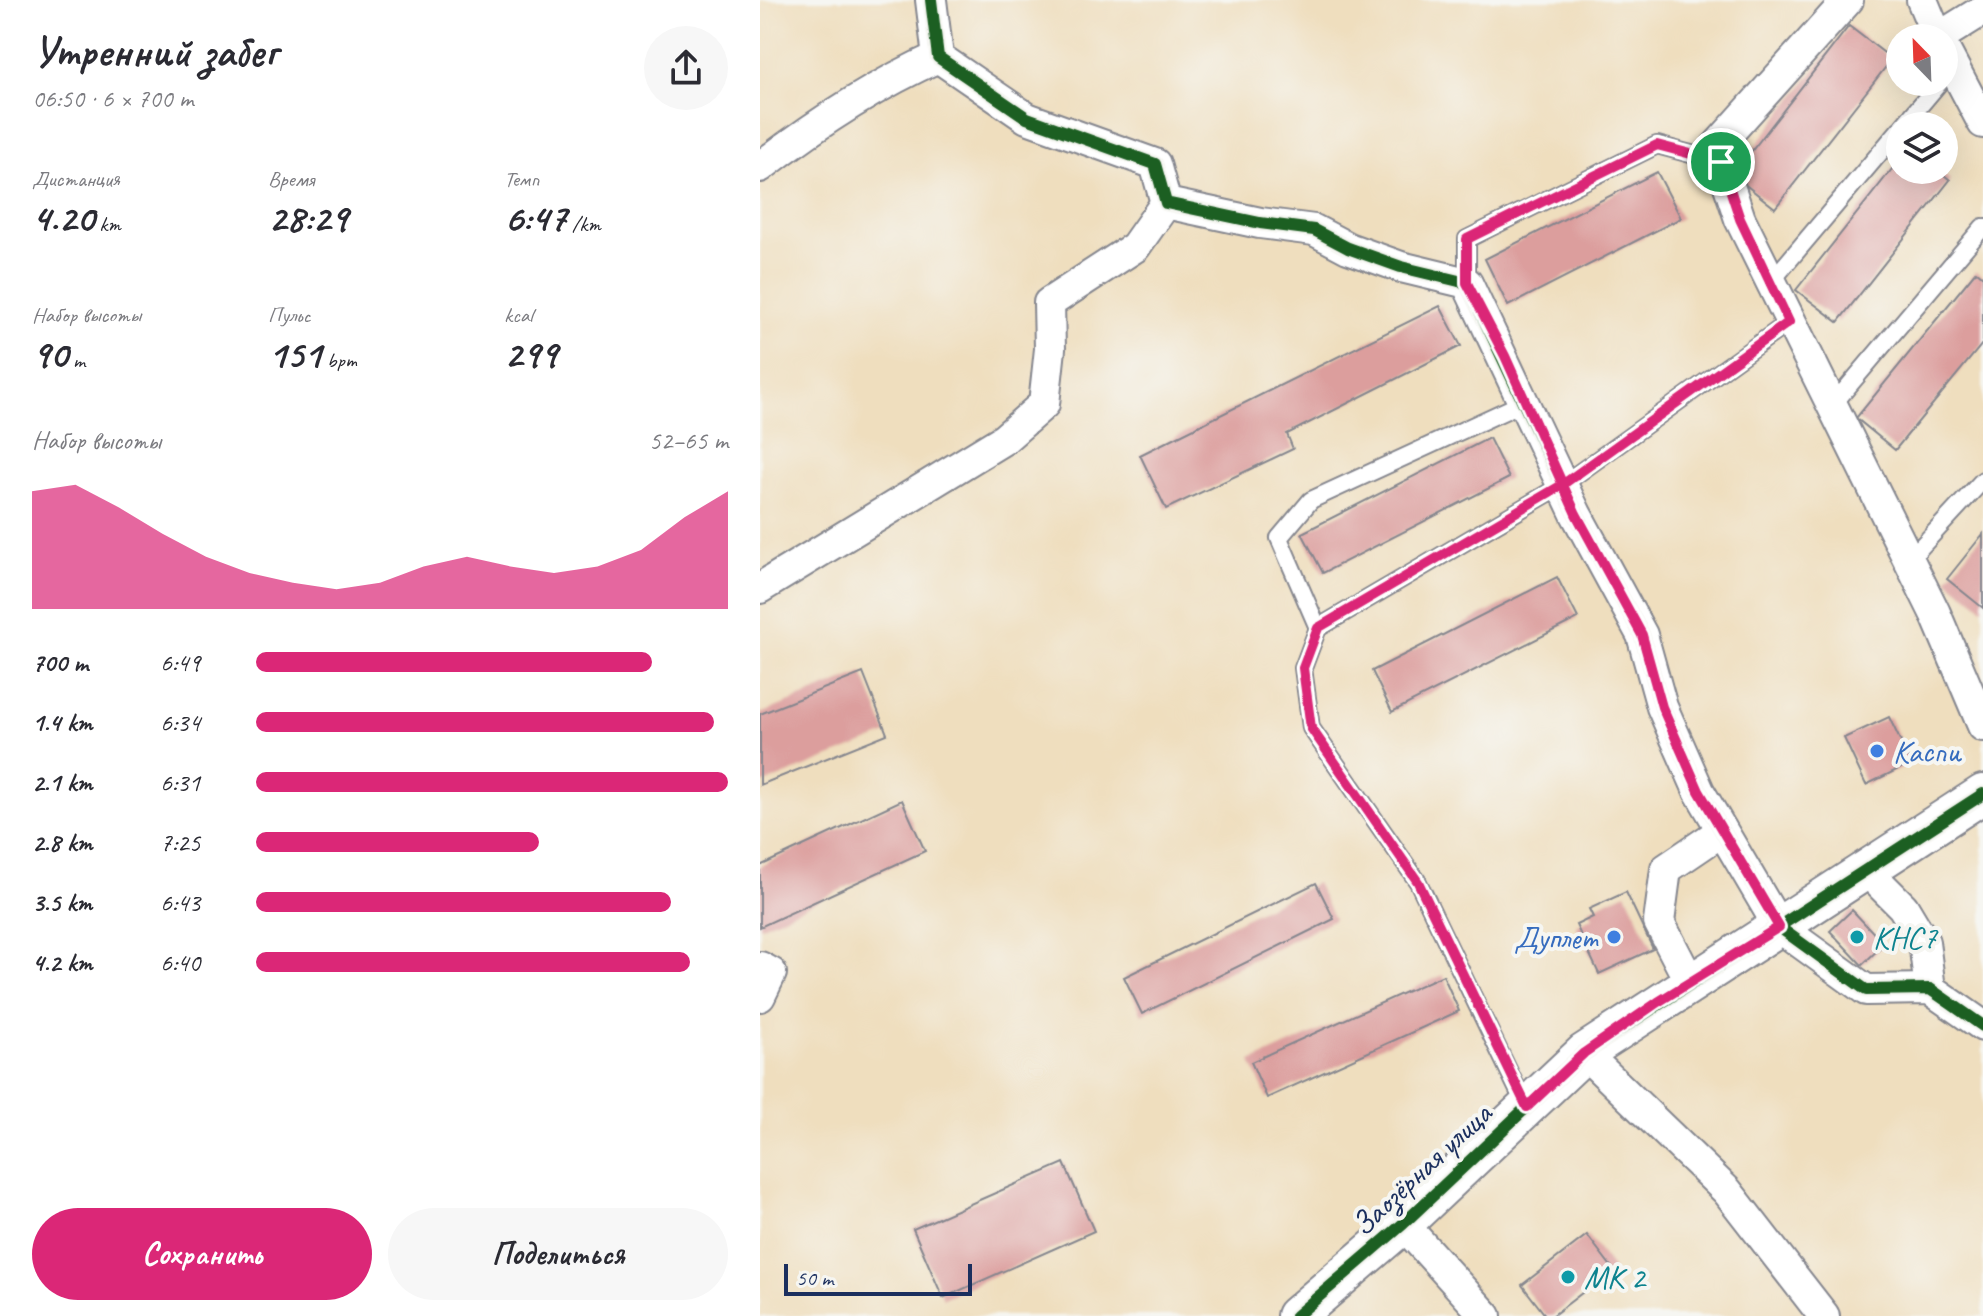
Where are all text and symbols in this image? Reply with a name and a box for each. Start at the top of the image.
text: Утренний забег [32,24,277,79]
north arrow [1886,24,1958,96]
map controls [1886,24,1958,184]
button: share [644,26,728,110]
text: 06:50 · 6 × 700 m [32,82,193,115]
button: layers [1886,112,1958,184]
pin [1687,128,1755,196]
icon: arrive [1699,140,1743,184]
text: Дистанция [32,165,120,193]
text: Время [268,165,314,193]
text: Темп [504,165,539,193]
text: 4.20 [32,193,94,243]
text: 28:29 [268,193,347,243]
text: 6:47 [504,193,567,243]
text: km [94,210,121,238]
text: /km [567,210,601,238]
text: Набор высоты [32,301,141,329]
text: Пульс [268,301,310,329]
text: kcal [504,301,533,329]
text: 90 [32,329,68,379]
text: 151 [268,329,321,379]
text: 299 [504,329,557,379]
text: m [68,346,85,374]
text: bpm [321,346,357,374]
text: Набор высоты [32,424,161,457]
text: 52–65 m [649,424,728,457]
text: 700 m [32,646,88,679]
text: 6:49 [160,646,200,679]
text: 1.4 km [32,706,92,739]
text: 6:34 [160,706,200,739]
place label: Каспи [1893,731,1962,772]
marker: Каспи [1868,742,1886,760]
text: 2.1 km [32,766,92,799]
text: 6:31 [160,766,200,799]
text: 2.8 km [32,826,92,859]
text: 7:25 [160,826,200,859]
text: 3.5 km [32,886,92,919]
text: 6:43 [160,886,200,919]
place label: Дуплет [1514,917,1599,958]
place label: КНС7 [1873,917,1938,958]
marker: Дуплет [1605,928,1623,946]
marker: КНС7 [1848,928,1866,946]
text: 4.2 km [32,946,92,979]
text: 6:40 [160,946,200,979]
street label: Заозёрная улица [1342,1092,1502,1245]
button: Сохранить [32,1208,372,1300]
button: Поделиться [388,1208,728,1300]
place label: MK 2 [1584,1257,1648,1298]
scale bar [784,1260,972,1296]
text: 50 m [796,1264,833,1292]
marker: MK 2 [1559,1268,1577,1286]

